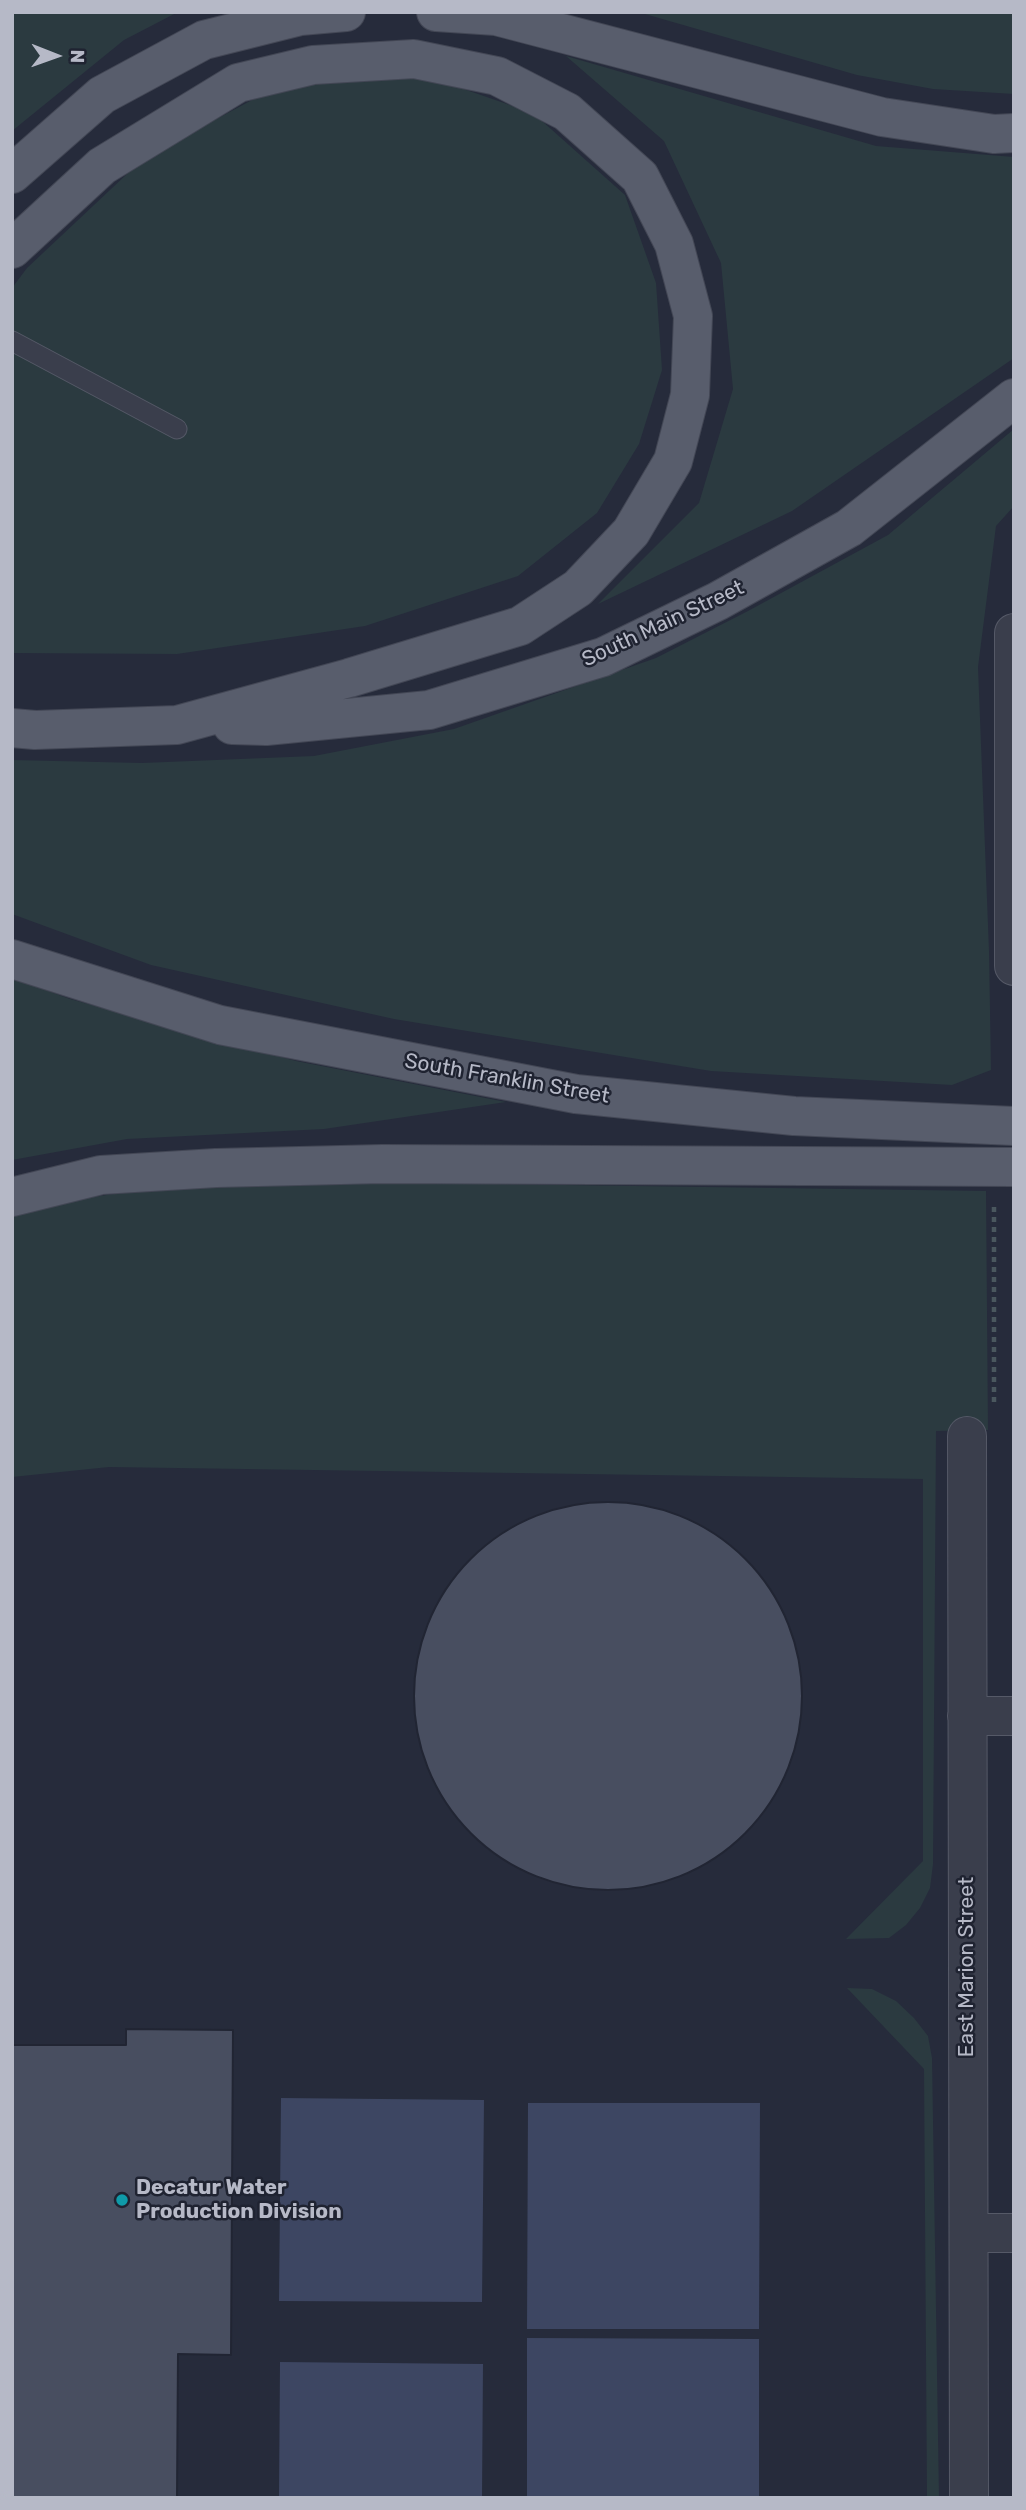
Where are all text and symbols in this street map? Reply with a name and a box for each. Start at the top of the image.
north arrow [21,21,91,91]
text: N [66,49,89,63]
street label: South Main Street [578,575,748,673]
street label: South Franklin Street [403,1049,611,1109]
street label: East Marion Street [954,1877,980,2057]
place label: Decatur Water Production Division [136,2175,342,2225]
marker: Decatur Water Production Division [114,2192,130,2208]

